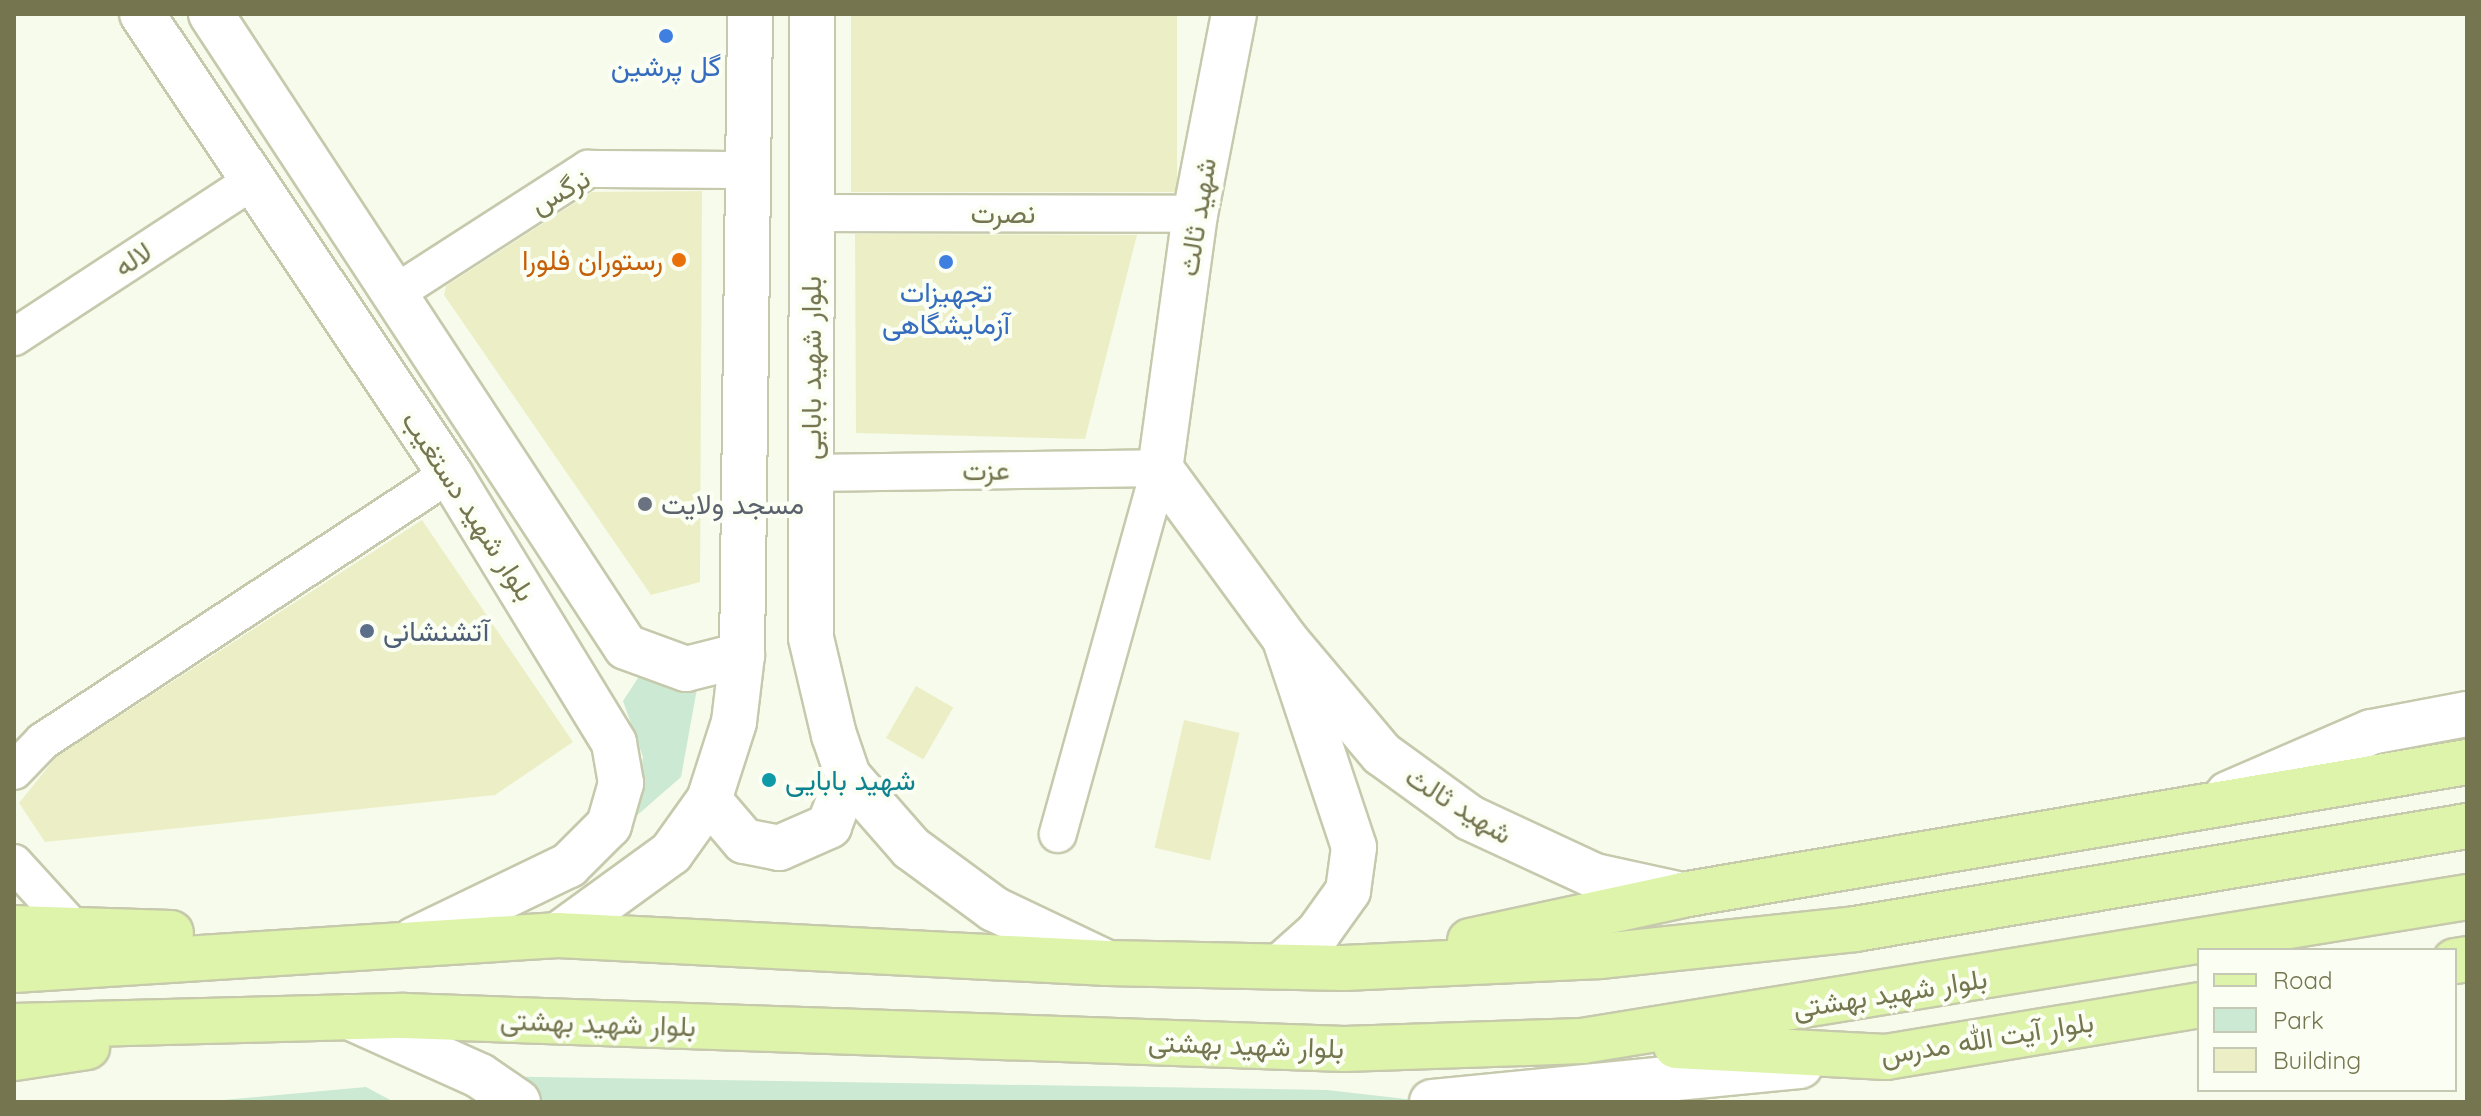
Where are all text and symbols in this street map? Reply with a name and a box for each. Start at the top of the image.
marker: گل پرشین [657,27,675,45]
place label: گل پرشین [611,49,721,83]
street label: شهید ثالث [1171,155,1223,279]
street label: نرگس [524,161,596,221]
street label: نصرت [970,196,1036,230]
street label: لاله [108,234,158,284]
place label: رستوران فلورا [522,243,663,277]
marker: رستوران فلورا [670,251,688,269]
marker: تجهیزات آزمایشگاهی [937,253,955,271]
place label: تجهیزات آزمایشگاهی [882,275,1010,341]
street label: بلوار شهید بابایی [794,276,828,460]
street label: بلوار شهید دستغیب [395,405,543,607]
street label: عزت [962,453,1010,487]
place label: مسجد ولایت [661,487,804,521]
marker: مسجد ولایت [636,495,654,513]
place label: آتشنشانی [383,614,489,648]
marker: آتشنشانی [358,622,376,640]
street label: شهید ثالث [1399,759,1519,851]
place label: شهید بابایی [785,763,916,797]
marker: شهید بابایی [760,771,778,789]
legend [2197,948,2457,1092]
street label: بلوار شهید بهشتی [1791,961,1989,1025]
text: Road [2273,965,2333,995]
street label: بلوار شهید بهشتی [499,1003,697,1043]
street label: بلوار آیت الله مدرس [1878,1005,2096,1071]
text: Park [2273,1005,2324,1035]
street label: بلوار شهید بهشتی [1147,1025,1345,1065]
text: Building [2273,1045,2361,1075]

